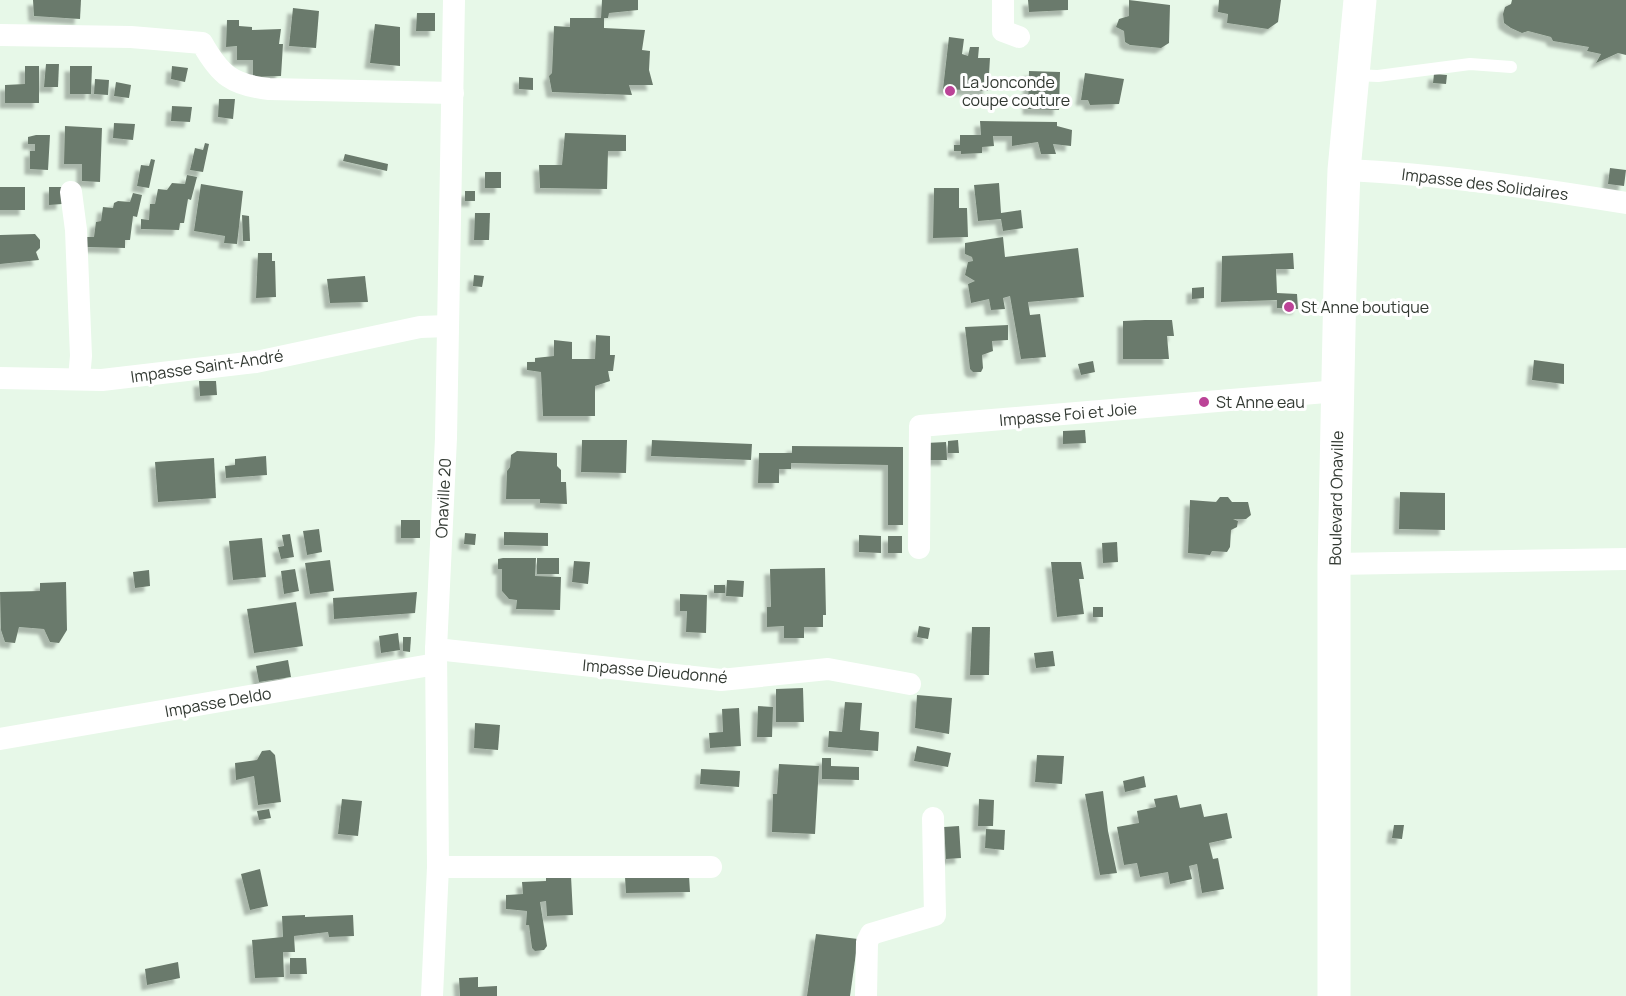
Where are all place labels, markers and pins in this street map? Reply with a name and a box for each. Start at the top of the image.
place label: La Jonconde coupe couture [962,71,1070,111]
marker: La Jonconde coupe couture [943,84,957,98]
place label: St Anne boutique [1301,296,1429,318]
marker: St Anne boutique [1282,300,1296,314]
place label: St Anne eau [1216,391,1305,413]
marker: St Anne eau [1197,395,1211,409]

